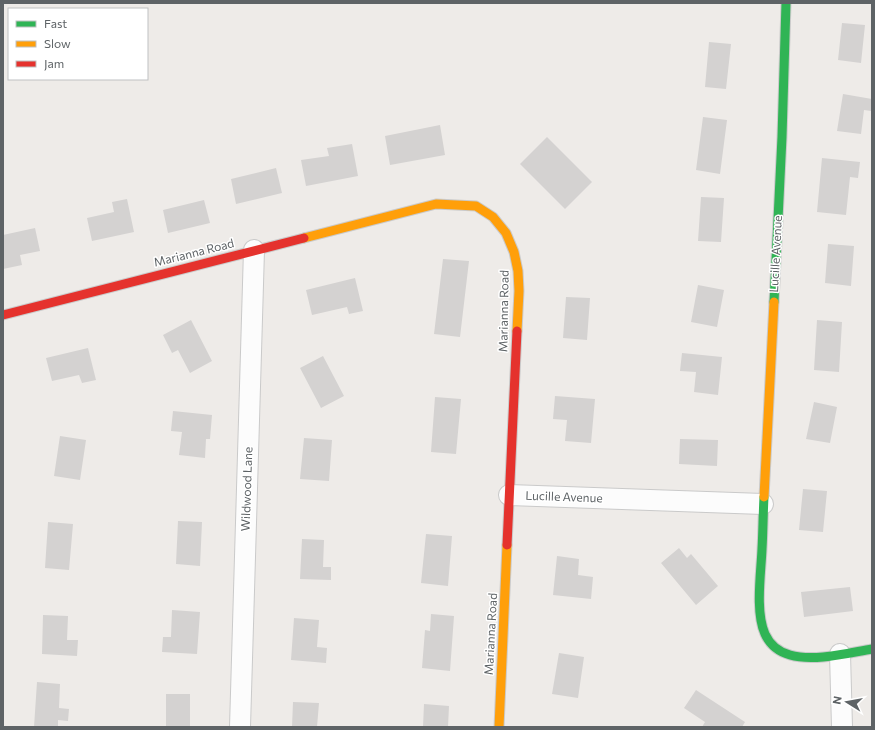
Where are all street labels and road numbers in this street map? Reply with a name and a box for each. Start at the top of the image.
street label: Lucille Avenue [766,215,784,293]
street label: Marianna Road [152,235,235,269]
street label: Marianna Road [495,270,511,352]
street label: Wildwood Lane [238,446,254,531]
street label: Lucille Avenue [525,488,603,504]
street label: Marianna Road [481,592,499,675]

